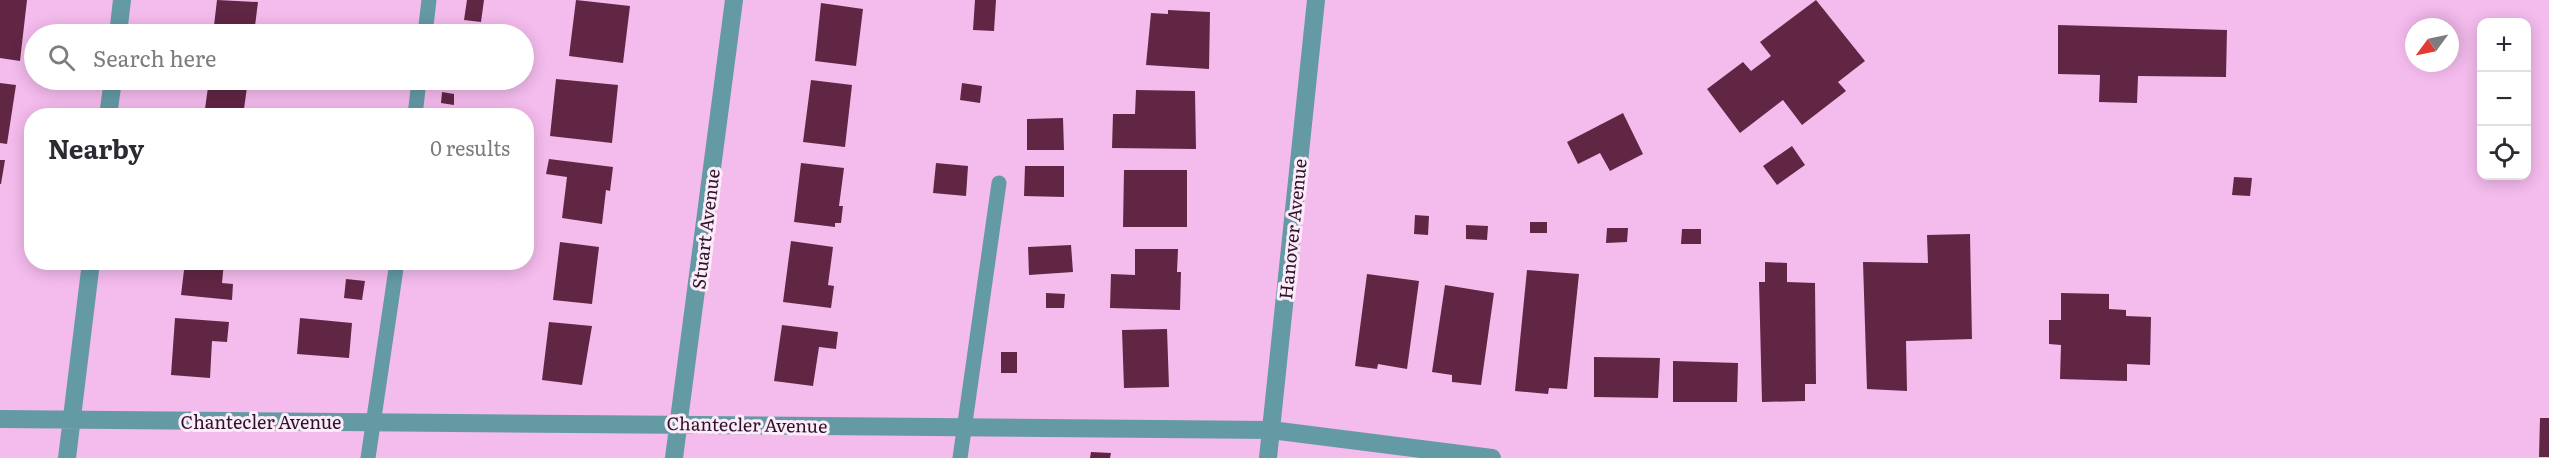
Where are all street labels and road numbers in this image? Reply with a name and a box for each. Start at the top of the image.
street label: Hanover Avenue [1271,157,1313,301]
street label: Stuart Avenue [684,167,726,291]
street label: Chantecler Avenue [181,408,341,435]
street label: Chantecler Avenue [666,409,828,439]

